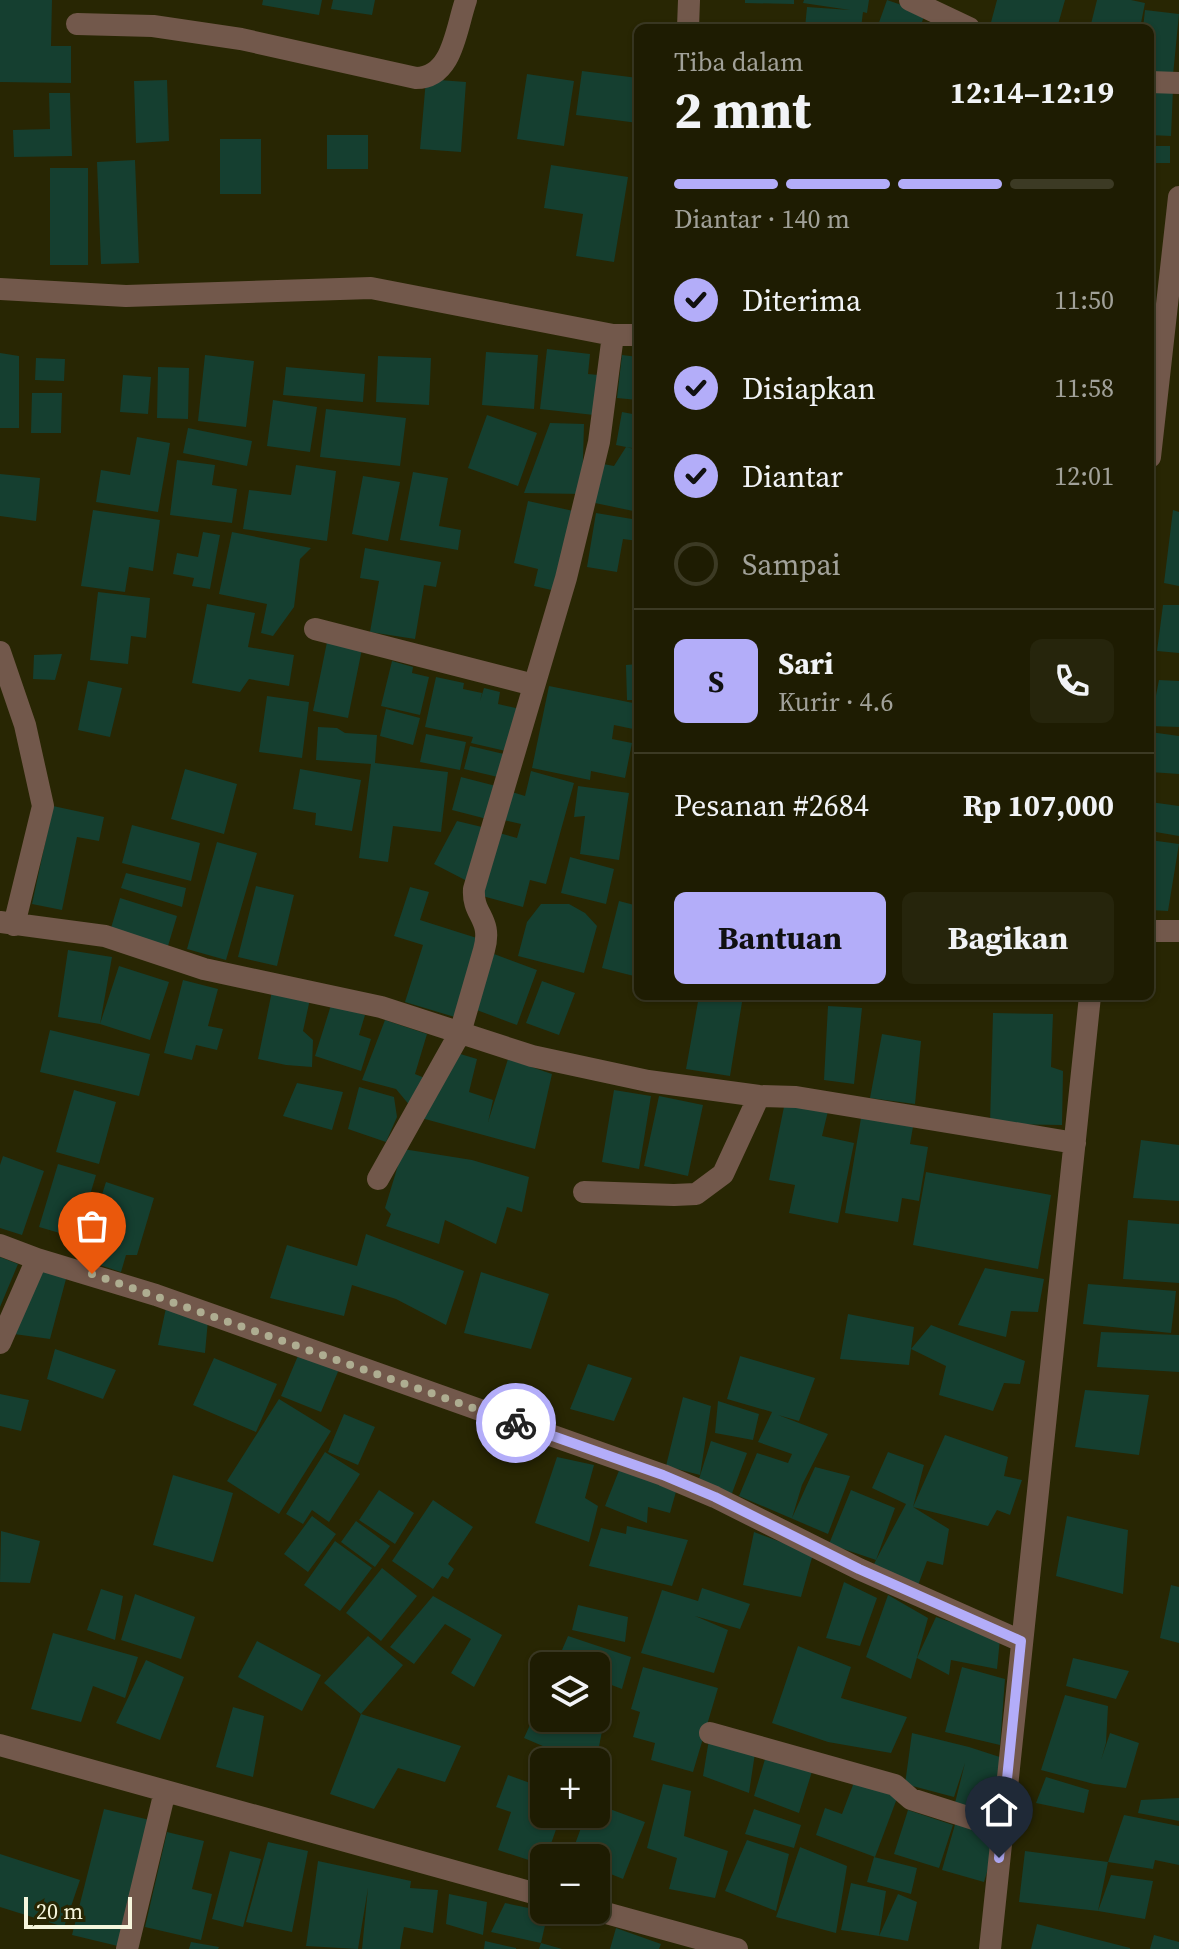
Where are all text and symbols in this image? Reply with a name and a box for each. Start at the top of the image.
text: Tiba dalam [674,44,803,80]
text: 12:14–12:19 [950,72,1114,113]
text: 2 mnt [674,74,811,145]
text: Diantar · 140 m [674,201,850,237]
icon: check [674,278,718,322]
text: Diterima [742,280,861,321]
text: 11:50 [1054,282,1114,318]
icon: check [674,366,718,410]
text: Disiapkan [742,368,876,409]
text: 11:58 [1054,370,1114,406]
icon: check [674,454,718,498]
text: Diantar [742,456,843,497]
text: 12:01 [1054,458,1114,494]
text: Sampai [742,544,841,585]
button: phone [1030,639,1114,723]
text: Sari [778,643,834,684]
text: S [708,661,724,702]
text: Kurir · 4.6 [778,684,893,720]
text: Pesanan #2684 [674,785,869,826]
text: Rp 107,000 [963,785,1114,826]
button: Bantuan [674,892,886,984]
button: Bagikan [902,892,1114,984]
pin [58,1192,126,1274]
icon: bag [70,1204,114,1248]
courier [476,1383,556,1463]
icon: bike [494,1401,538,1445]
map controls [530,1652,610,1924]
button: layers [530,1652,610,1732]
button: + [530,1748,610,1828]
pin [965,1776,1033,1858]
icon: home [977,1788,1021,1832]
button: − [530,1844,610,1924]
scale bar [24,1893,132,1929]
text: 20 m [36,1896,83,1926]

